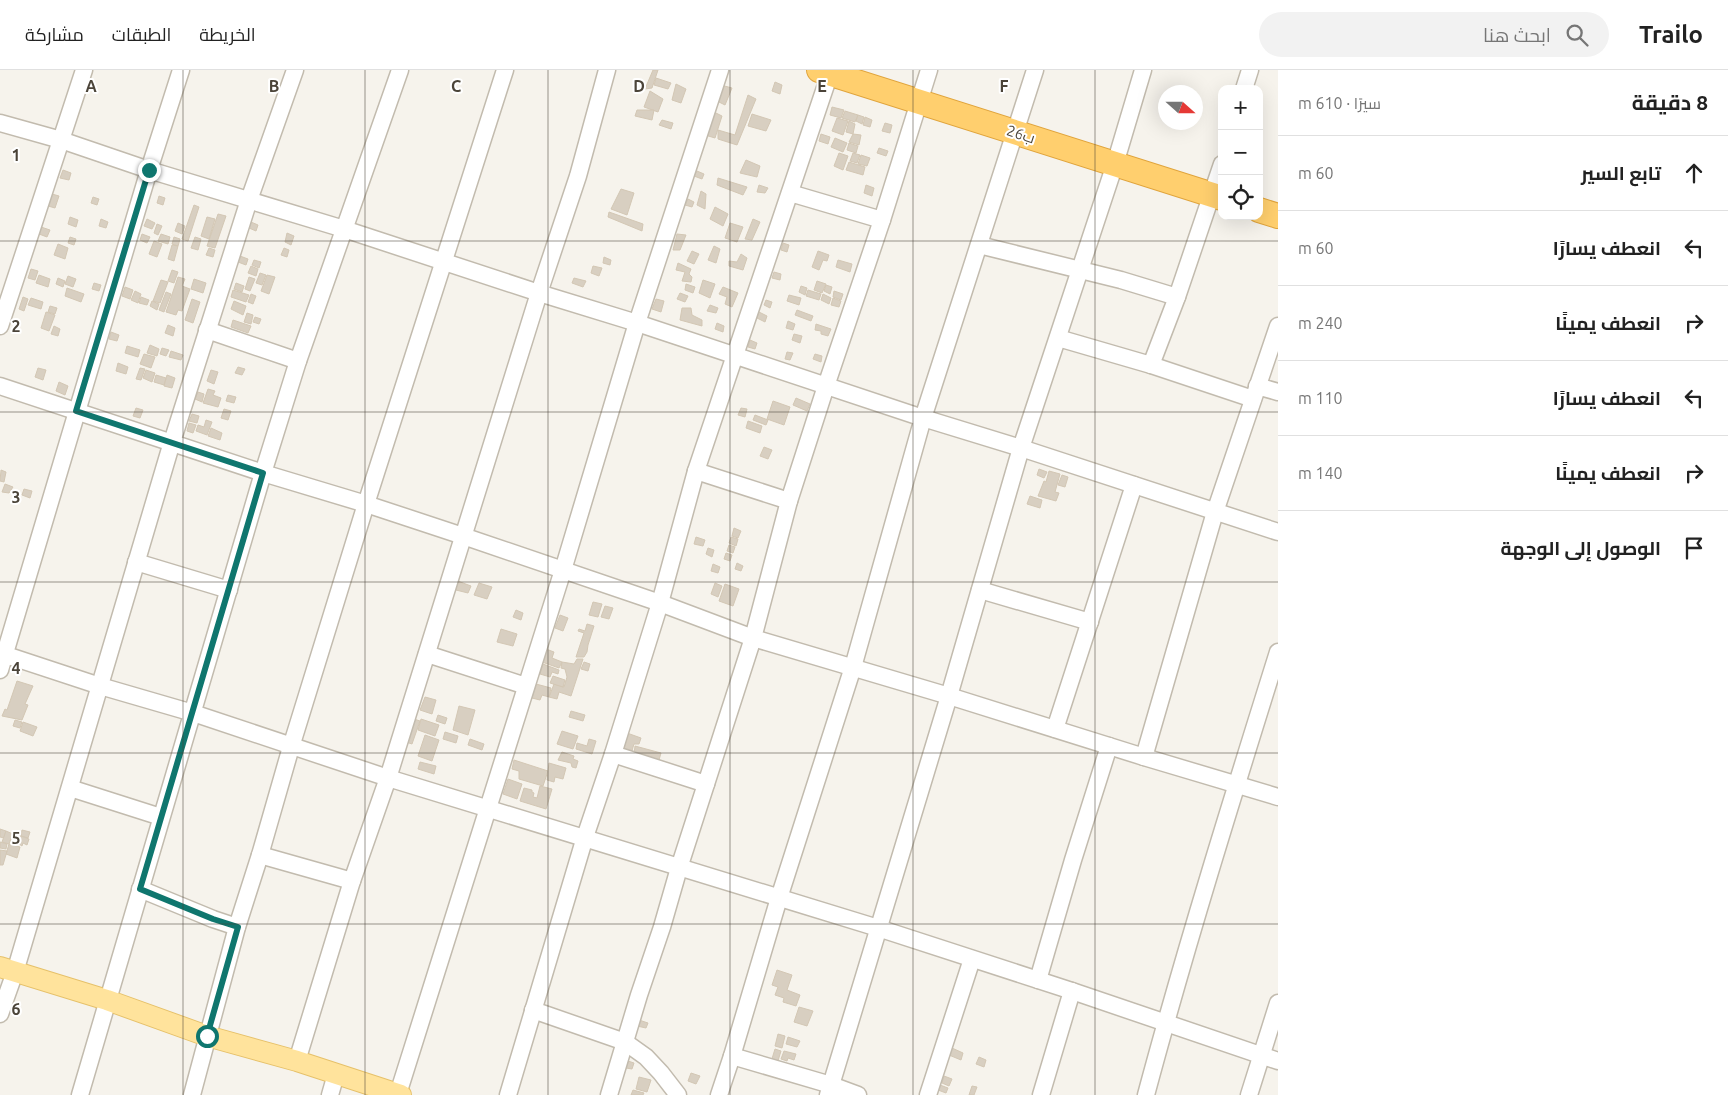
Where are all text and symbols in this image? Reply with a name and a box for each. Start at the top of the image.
search box [1259,12,1609,57]
icon: search [1563,21,1591,49]
text: Trailo [1639,21,1703,48]
text: مشاركة [25,24,84,44]
text: الطبقات [112,24,171,44]
text: الخريطة [199,24,256,44]
text: ابحث هنا [1483,24,1551,46]
text: A [85,77,97,95]
text: B [269,77,279,95]
text: C [451,77,461,95]
text: D [633,77,645,95]
text: E [817,77,827,95]
text: F [1000,77,1009,95]
north arrow [1158,85,1203,130]
map controls [1218,85,1263,220]
button: + [1218,85,1263,130]
text: 8 دقيقة [1632,90,1708,114]
text: سيرًا · 610 m [1298,94,1381,112]
street label: 26ب [1005,121,1037,147]
button: − [1218,130,1263,175]
text: 1 [11,146,21,164]
route end [138,159,161,182]
icon: ahead [1680,159,1708,187]
text: تابع السير [1581,162,1661,184]
text: 60 m [1298,164,1334,182]
button: locate [1218,175,1263,220]
icon: left [1680,234,1708,262]
text: انعطف يسارًا [1553,237,1661,259]
text: 60 m [1298,239,1334,257]
icon: right [1680,309,1708,337]
text: انعطف يمينًا [1555,312,1661,334]
text: 240 m [1298,314,1343,332]
text: 2 [11,317,21,335]
icon: left [1680,384,1708,412]
text: انعطف يسارًا [1553,387,1661,409]
text: 110 m [1298,389,1343,407]
icon: right [1680,459,1708,487]
text: انعطف يمينًا [1555,462,1661,484]
text: 140 m [1298,464,1343,482]
text: 3 [11,488,21,506]
icon: arrive [1680,534,1708,562]
text: الوصول إلى الوجهة [1501,537,1661,559]
text: 4 [11,659,21,677]
text: 5 [11,829,21,847]
text: 6 [11,1000,21,1018]
route start [196,1025,219,1048]

